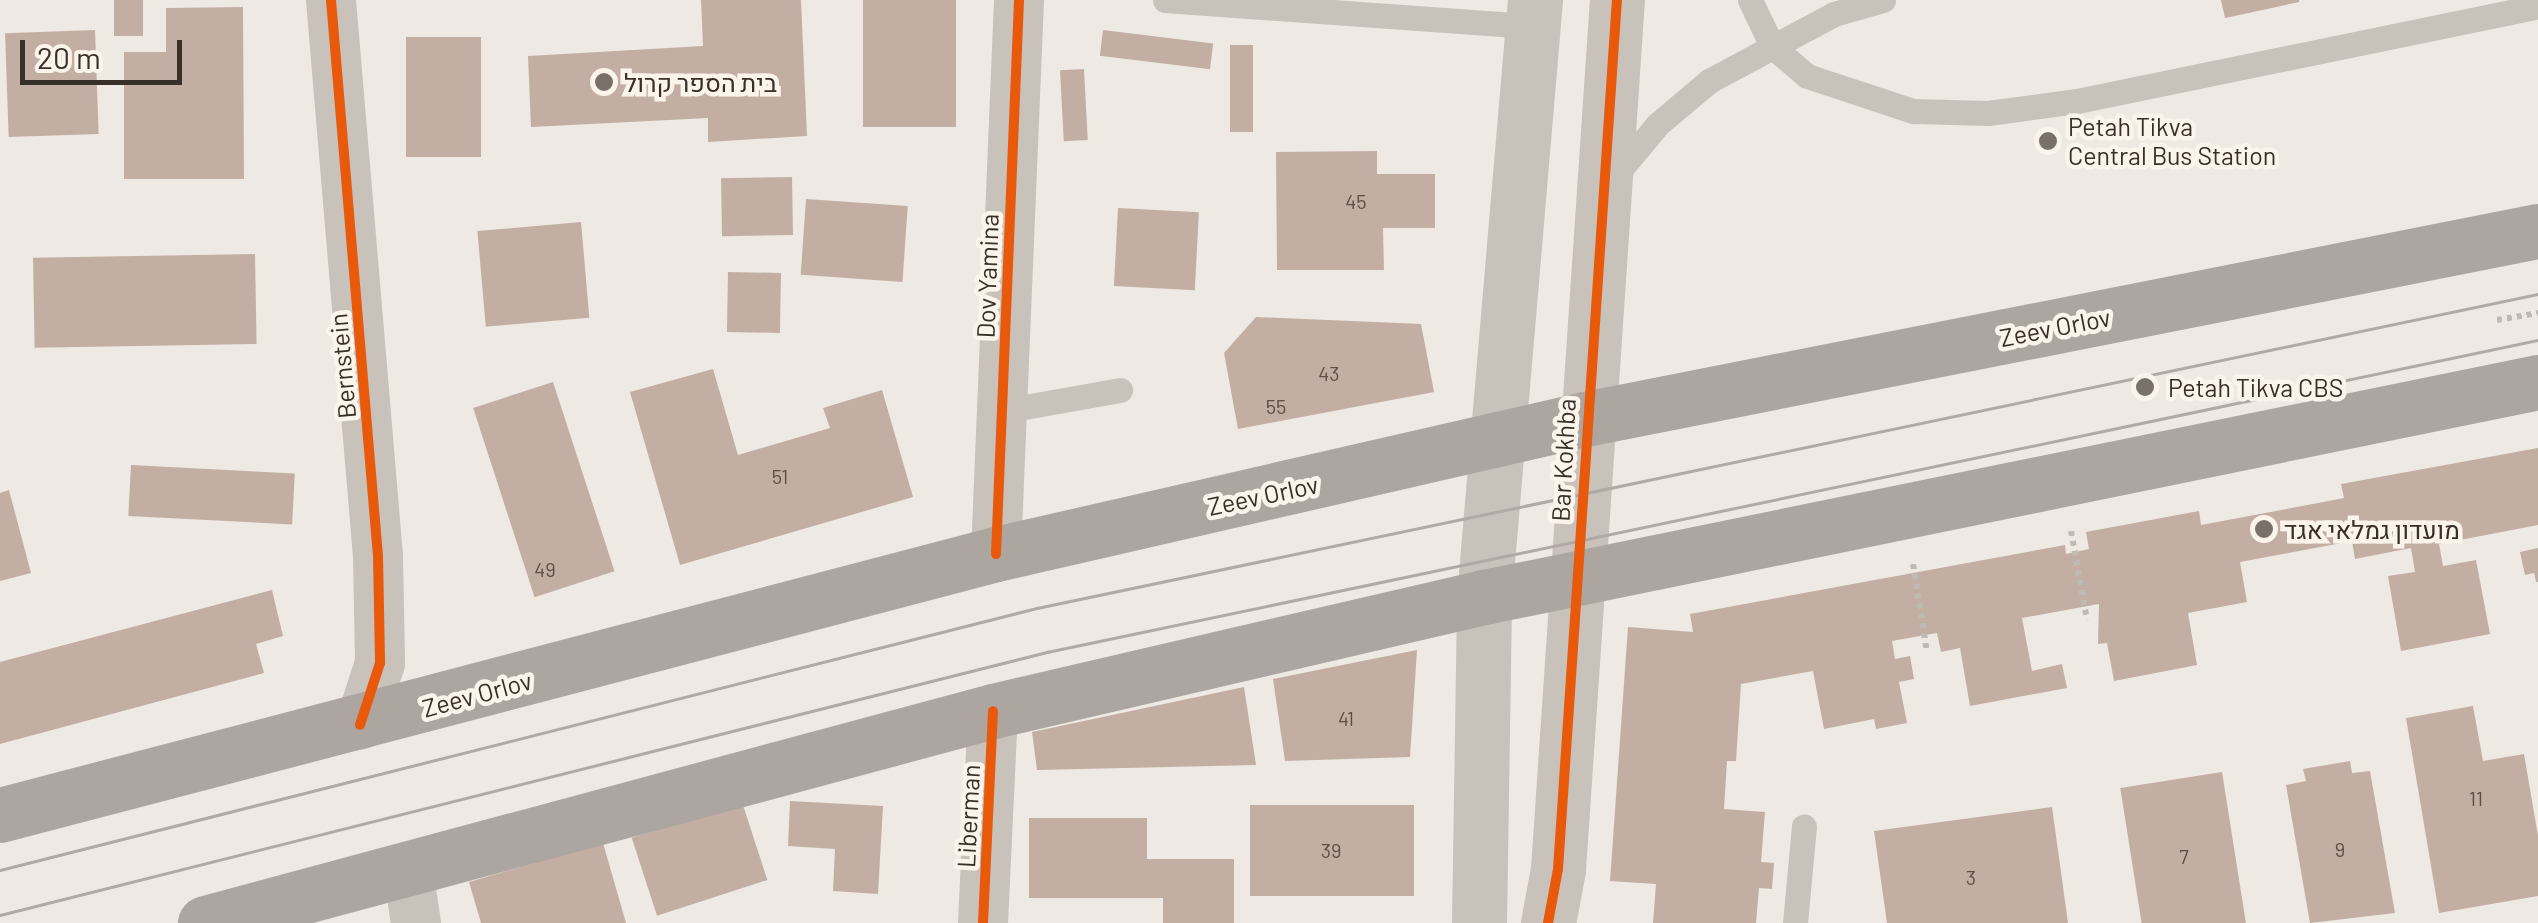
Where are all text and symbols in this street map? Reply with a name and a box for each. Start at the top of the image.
scale bar [25,20,188,82]
text: 20 m [37,39,101,75]
place label: בית הספר קרול [624,67,777,97]
marker: בית הספר קרול [593,71,615,93]
place label: Petah Tikva Central Bus Station [2068,112,2276,171]
marker: Petah Tikva Central Bus Station [2037,130,2059,152]
house number: 45 [1345,189,1367,213]
street label: Dov Yamina [970,213,1004,339]
street label: Zeev Orlov [1997,302,2113,352]
street label: Bernstein [322,312,362,420]
house number: 43 [1318,361,1340,385]
place label: Petah Tikva CBS [2168,372,2343,402]
marker: Petah Tikva CBS [2132,374,2158,400]
house number: 55 [1266,394,1286,418]
street label: Bar Kokhba [1545,398,1581,522]
house number: 51 [772,464,788,488]
street label: Zeev Orlov [1205,469,1321,521]
place label: מועדון גמלאי אגד [2284,514,2460,544]
marker: מועדון גמלאי אגד [2253,518,2275,540]
house number: 49 [534,557,556,581]
street label: Zeev Orlov [419,665,535,723]
house number: 41 [1338,706,1354,730]
street label: Liberman [950,764,986,868]
house number: 11 [2469,786,2483,810]
house number: 9 [2335,837,2345,861]
house number: 39 [1321,838,1341,862]
house number: 7 [2179,844,2189,868]
house number: 3 [1966,865,1976,889]

